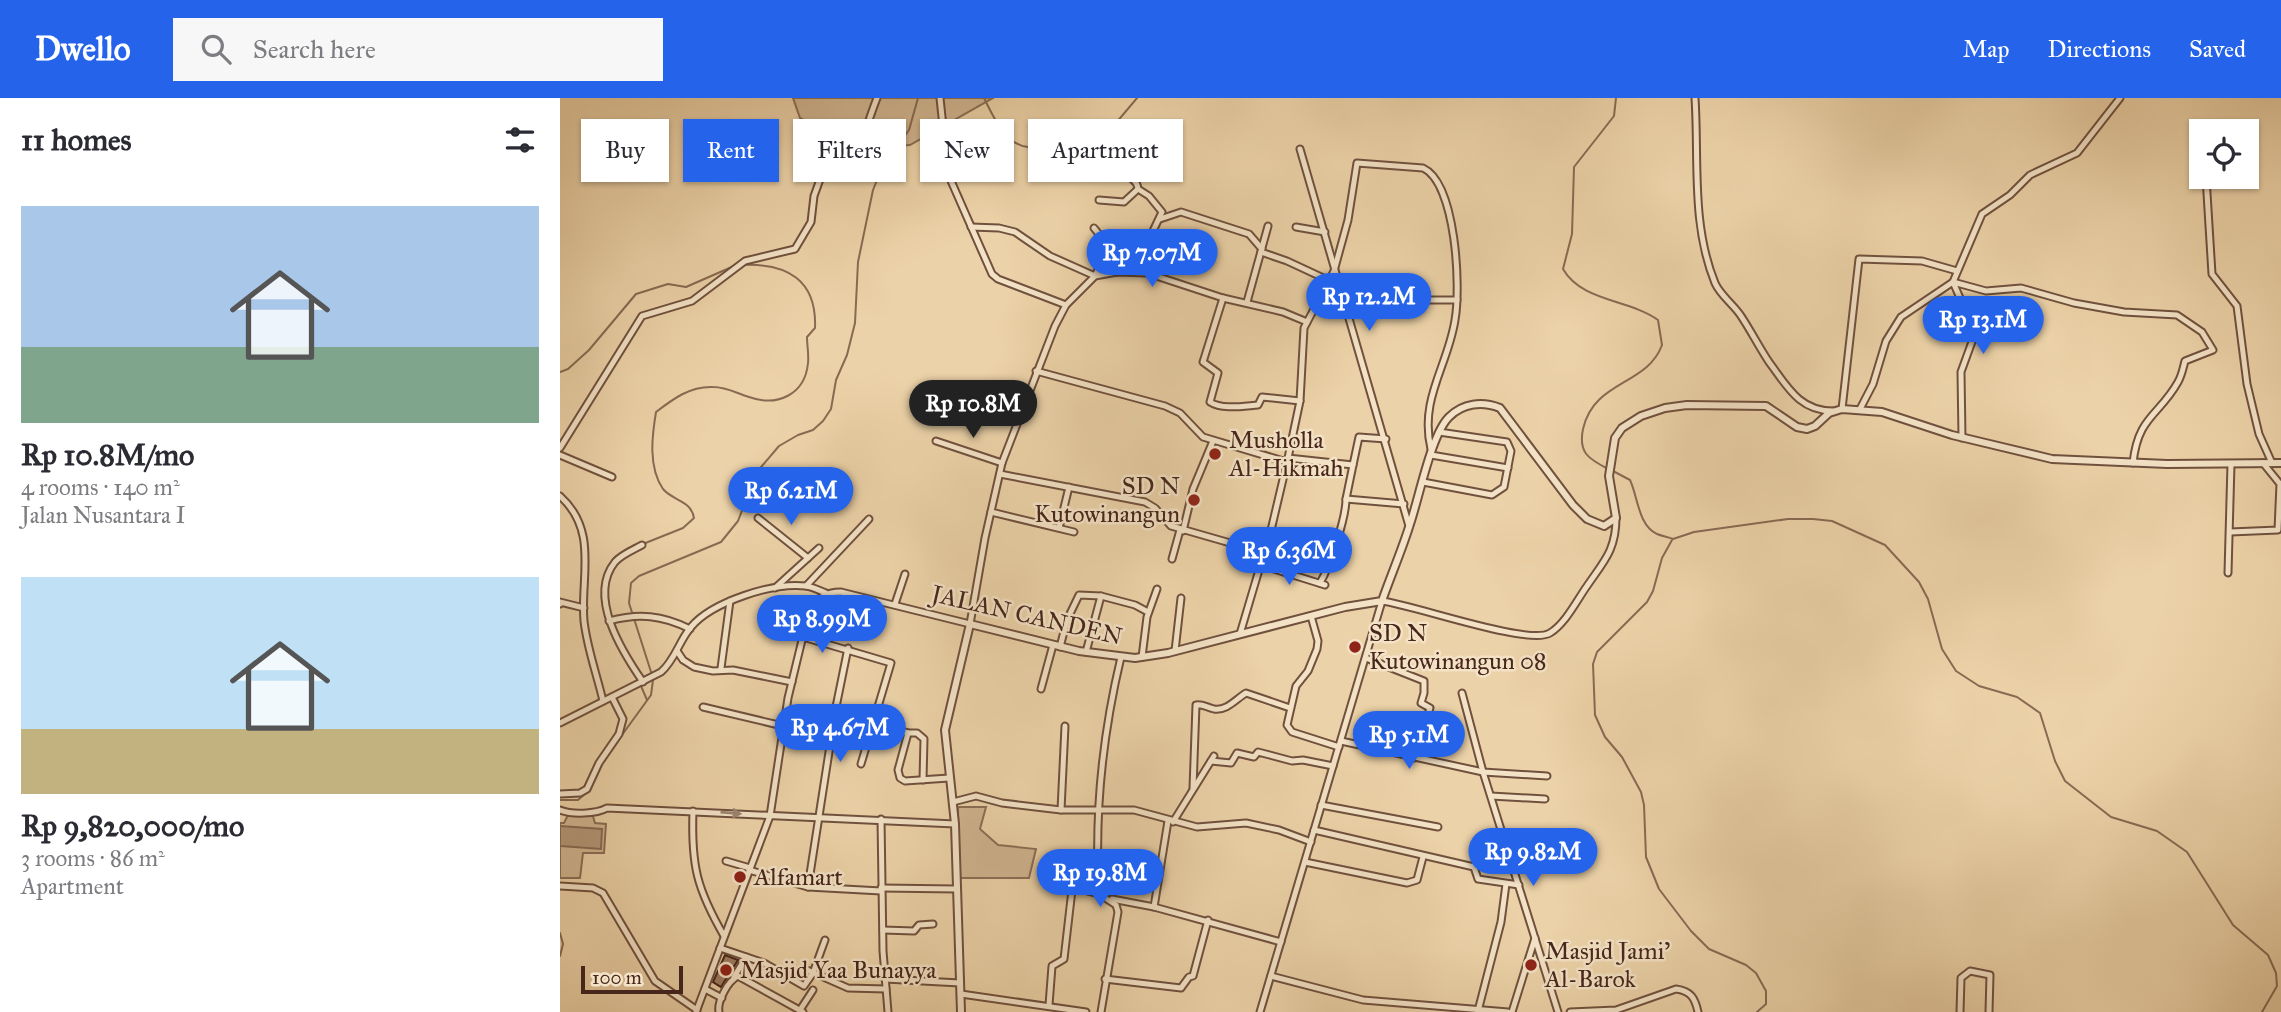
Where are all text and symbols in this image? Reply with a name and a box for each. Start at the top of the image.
search box [173,18,663,81]
text: Dwello [35,29,131,69]
icon: search [197,30,235,68]
text: Search here [253,33,376,65]
text: Map [1963,34,2010,64]
text: Directions [2048,34,2151,64]
text: Saved [2189,34,2246,64]
chip: Buy [581,119,669,182]
chip: Rent [683,119,779,182]
chip: Filters [793,119,906,182]
chip: New [920,119,1014,182]
chip: Apartment [1028,119,1183,182]
map controls [2189,119,2259,189]
button: locate [2189,119,2259,189]
icon: filters [501,121,539,159]
text: 11 homes [21,122,132,158]
pin: Rp 7.07M [1080,230,1224,289]
text: Rp 7.07M [1103,238,1201,266]
icon: home [217,252,343,378]
pin: Rp 12.2M [1297,274,1441,333]
text: Rp 12.2M [1322,282,1416,310]
pin: Rp 13.1M [1911,296,2055,356]
text: Rp 13.1M [1939,305,2027,333]
pin: Rp 10.8M [901,380,1045,440]
text: Rp 10.8M [925,389,1021,417]
place label: Musholla Al-Hikmah [1228,425,1344,483]
text: Rp 10.8M/mo [21,437,194,473]
marker: Musholla Al-Hikmah [1207,446,1223,462]
pin: Rp 6.21M [719,468,863,527]
place label: SD N Kutowinangun [1034,471,1180,529]
text: 4 rooms · 140 m² [21,473,180,501]
text: Rp 6.21M [744,476,838,504]
marker: SD N Kutowinangun [1186,492,1202,508]
text: Jalan Nusantara I [21,501,186,529]
pin: Rp 6.36M [1217,528,1361,587]
text: Rp 6.36M [1242,536,1336,564]
street label: JALAN CANDEN [926,578,1125,652]
pin: Rp 8.99M [750,596,894,655]
text: Rp 8.99M [773,604,871,632]
place label: SD N Kutowinangun 08 [1369,618,1547,676]
icon: home [217,623,343,749]
marker: SD N Kutowinangun 08 [1347,639,1363,655]
pin: Rp 4.67M [768,704,912,764]
pin: Rp 5.1M [1344,712,1474,771]
text: Rp 4.67M [791,713,889,741]
text: Rp 5.1M [1369,720,1449,748]
text: Rp 9,820,000/mo [21,808,244,844]
one-way arrow [721,808,743,819]
pin: Rp 9.82M [1461,828,1605,888]
text: Rp 9.82M [1484,837,1582,865]
text: 3 rooms · 86 m² [21,844,165,872]
pin: Rp 19.8M [1028,850,1172,909]
text: Rp 19.8M [1053,858,1147,886]
place label: Alfamart [753,862,843,892]
marker: Alfamart [732,869,748,885]
text: Apartment [21,872,124,900]
place label: Masjid Jami' Al-Barok [1544,936,1670,994]
place label: Masjid Yaa Bunayya [740,955,937,985]
marker: Masjid Jami' Al-Barok [1523,957,1539,973]
marker: Masjid Yaa Bunayya [718,962,734,978]
scale bar [581,963,682,995]
text: 100 m [592,966,642,989]

